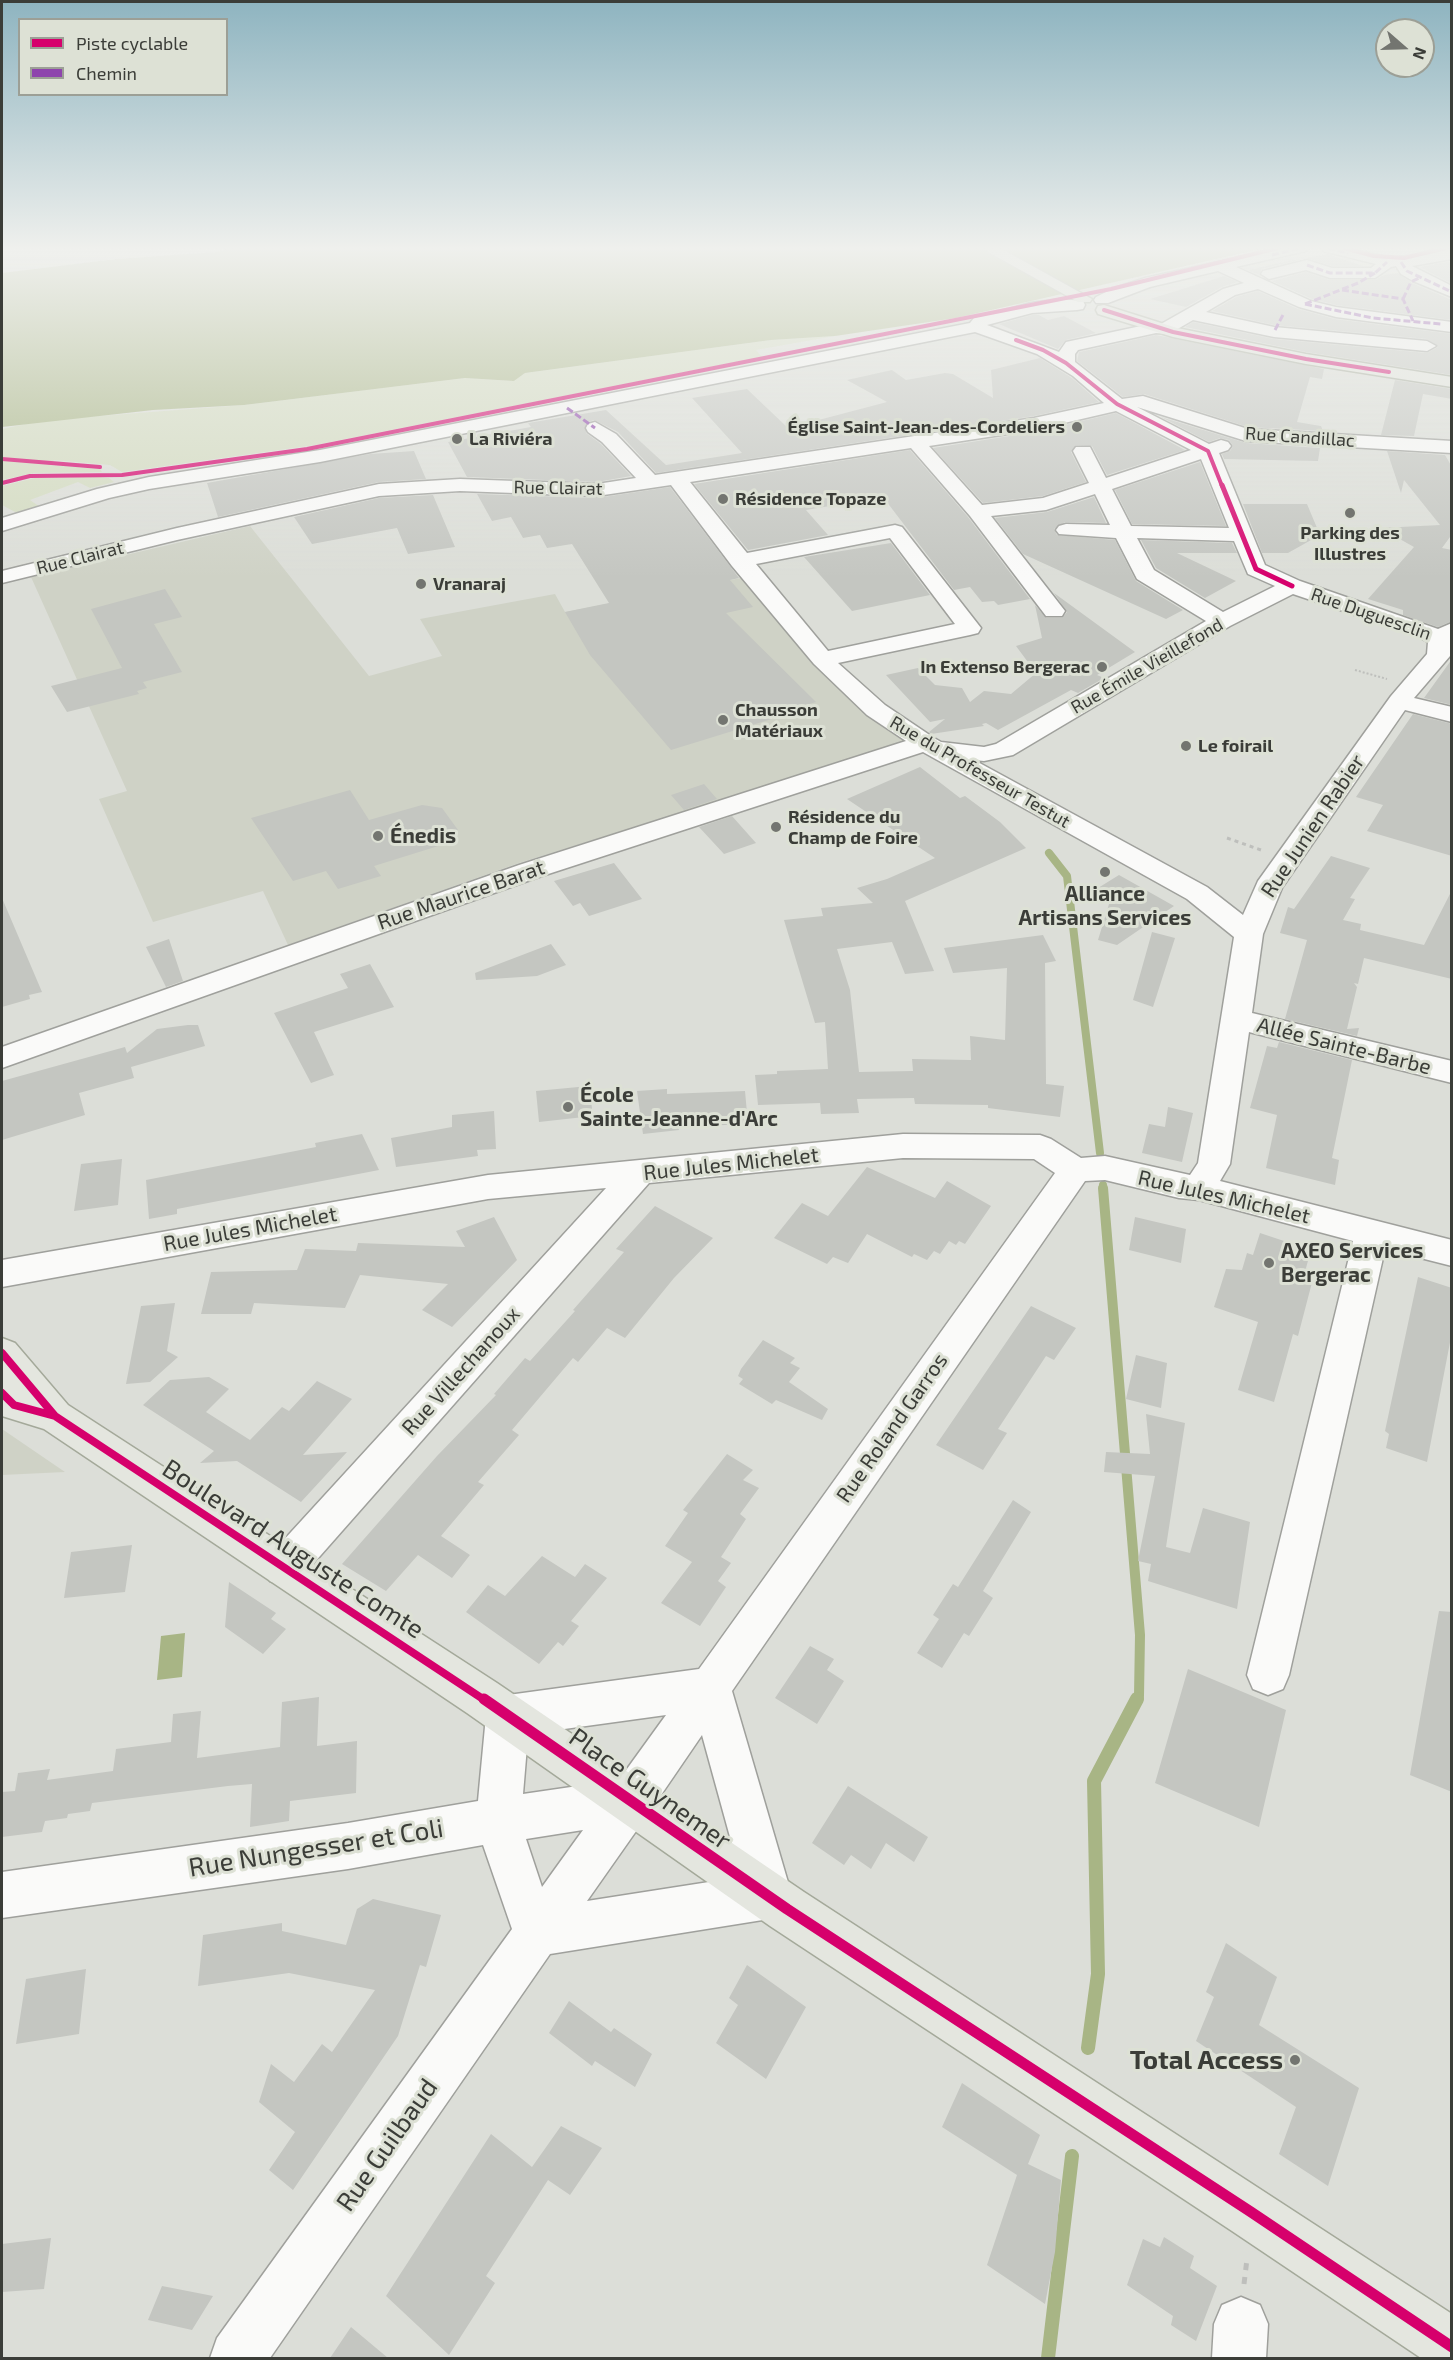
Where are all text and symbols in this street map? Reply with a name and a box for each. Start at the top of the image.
legend [18,18,228,96]
north arrow [1375,18,1435,78]
text: Piste cyclable [76,32,188,54]
text: N [1410,45,1431,62]
text: Chemin [76,62,137,84]
place label: Église Saint-Jean-des-Cordeliers [788,416,1065,438]
marker: Église Saint-Jean-des-Cordeliers [1070,420,1084,434]
street label: Rue Candillac [1244,422,1356,452]
place label: La Riviéra [469,428,553,450]
marker: La Riviéra [450,432,464,446]
street label: Rue Clairat [513,476,603,500]
place label: Résidence Topaze [735,488,886,510]
marker: Résidence Topaze [716,492,730,506]
marker: Parking des Illustres [1343,506,1357,520]
place label: Parking des Illustres [1300,522,1400,564]
street label: Rue Clairat [34,537,126,579]
place label: Vranaraj [433,573,506,595]
marker: Vranaraj [414,577,428,591]
street label: Rue Duguesclin [1308,583,1434,645]
street label: Rue Émile Vieillefond [1067,614,1227,718]
place label: In Extenso Bergerac [920,656,1090,678]
marker: In Extenso Bergerac [1095,660,1109,674]
place label: Chausson Matériaux [735,699,823,742]
street label: Rue du Professeur Testut [886,712,1074,832]
marker: Chausson Matériaux [716,713,730,727]
place label: Le foirail [1198,735,1273,757]
marker: Le foirail [1179,739,1193,753]
street label: Rue Junien Rabier [1256,750,1370,902]
place label: Résidence du Champ de Foire [788,806,918,848]
marker: Résidence du Champ de Foire [769,820,783,834]
place label: Énedis [390,823,456,849]
marker: Énedis [371,829,385,843]
street label: Rue Maurice Barat [374,855,548,935]
marker: Alliance Artisans Services [1098,865,1112,879]
place label: Alliance Artisans Services [1019,881,1191,931]
street label: Allée Sainte-Barbe [1254,1012,1434,1080]
place label: École Sainte-Jeanne-d'Arc [580,1082,778,1132]
marker: École Sainte-Jeanne-d'Arc [561,1100,575,1114]
street label: Rue Jules Michelet [642,1142,820,1186]
street label: Rue Jules Michelet [1136,1165,1312,1229]
street label: Rue Jules Michelet [161,1201,339,1257]
place label: AXEO Services Bergerac [1281,1238,1423,1288]
marker: AXEO Services Bergerac [1262,1256,1276,1270]
street label: Rue Villechanoux [397,1302,525,1440]
street label: Rue Roland Garros [831,1349,953,1507]
street label: Boulevard Auguste Comte [156,1453,430,1645]
street label: Place Guynemer [563,1722,737,1856]
street label: Rue Nungesser et Coli [186,1812,446,1884]
place label: Total Access [1130,2044,1283,2076]
marker: Total Access [1288,2053,1302,2067]
street label: Rue Guilbaud [330,2073,444,2217]

